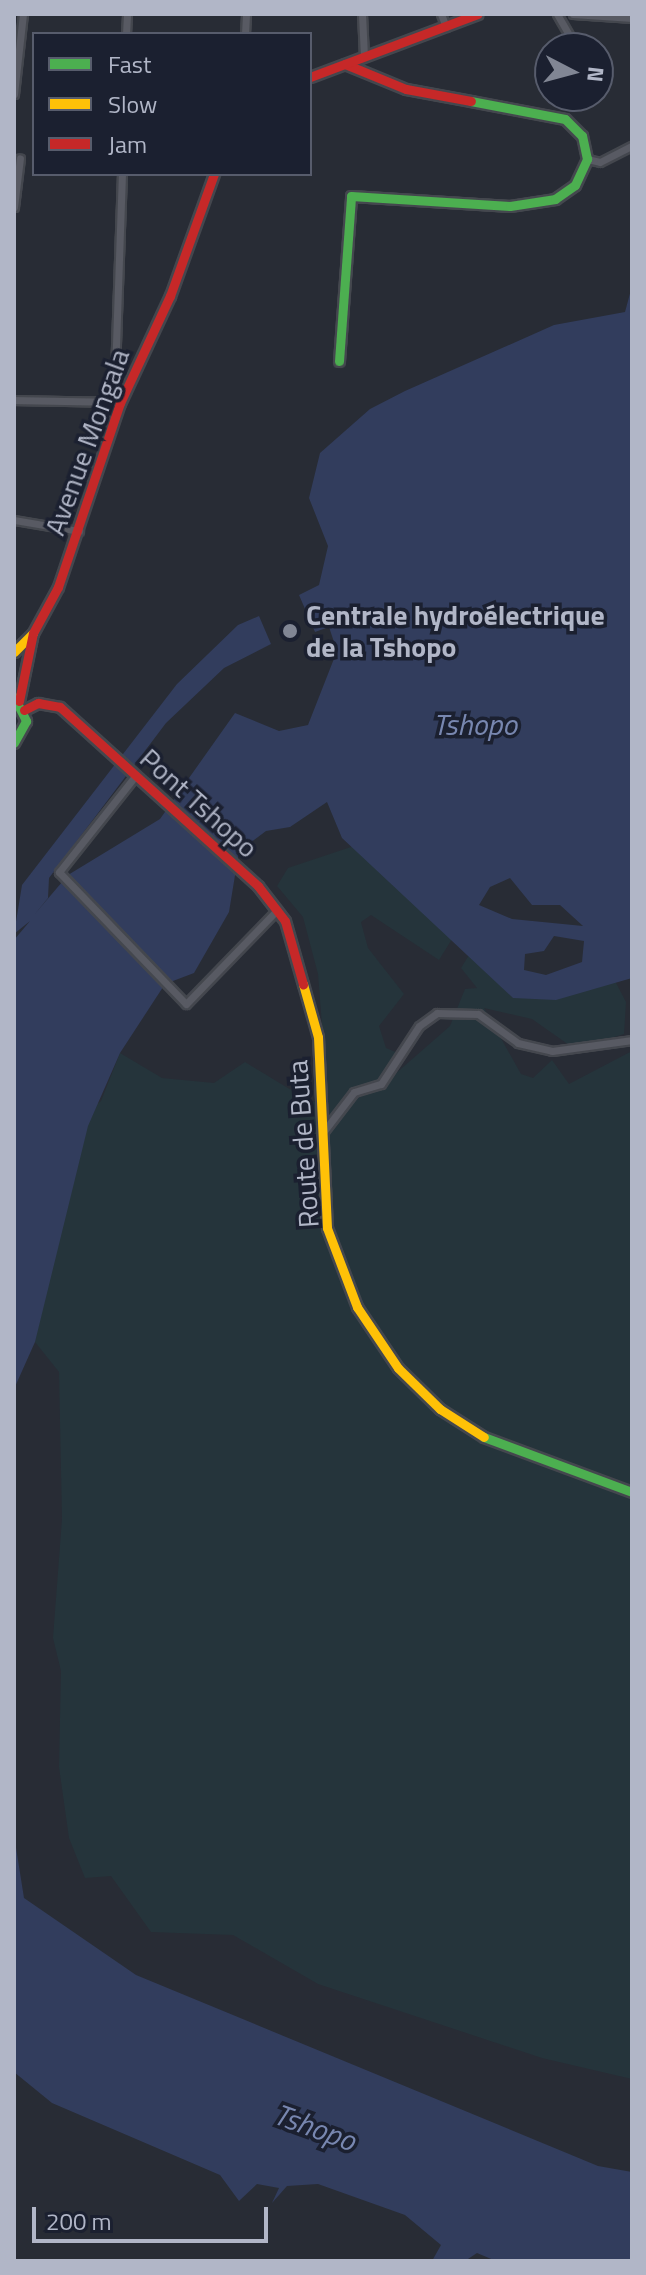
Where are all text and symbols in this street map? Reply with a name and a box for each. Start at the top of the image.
legend [32,32,312,176]
north arrow [534,32,614,112]
text: Fast [108,46,151,82]
text: N [578,65,614,84]
text: Slow [108,86,157,122]
text: Jam [108,126,147,162]
street label: Avenue Mongala [38,344,136,540]
place label: Centrale hydroélectrique de la Tshopo [306,598,605,664]
marker: Centrale hydroélectrique de la Tshopo [281,622,299,640]
water label: Tshopo [433,706,517,742]
street label: Pont Tshopo [133,741,265,865]
street label: Route de Buta [280,1059,326,1229]
water label: Tshopo [269,2096,361,2158]
scale bar [36,2191,272,2241]
text: 200 m [46,2203,112,2239]

